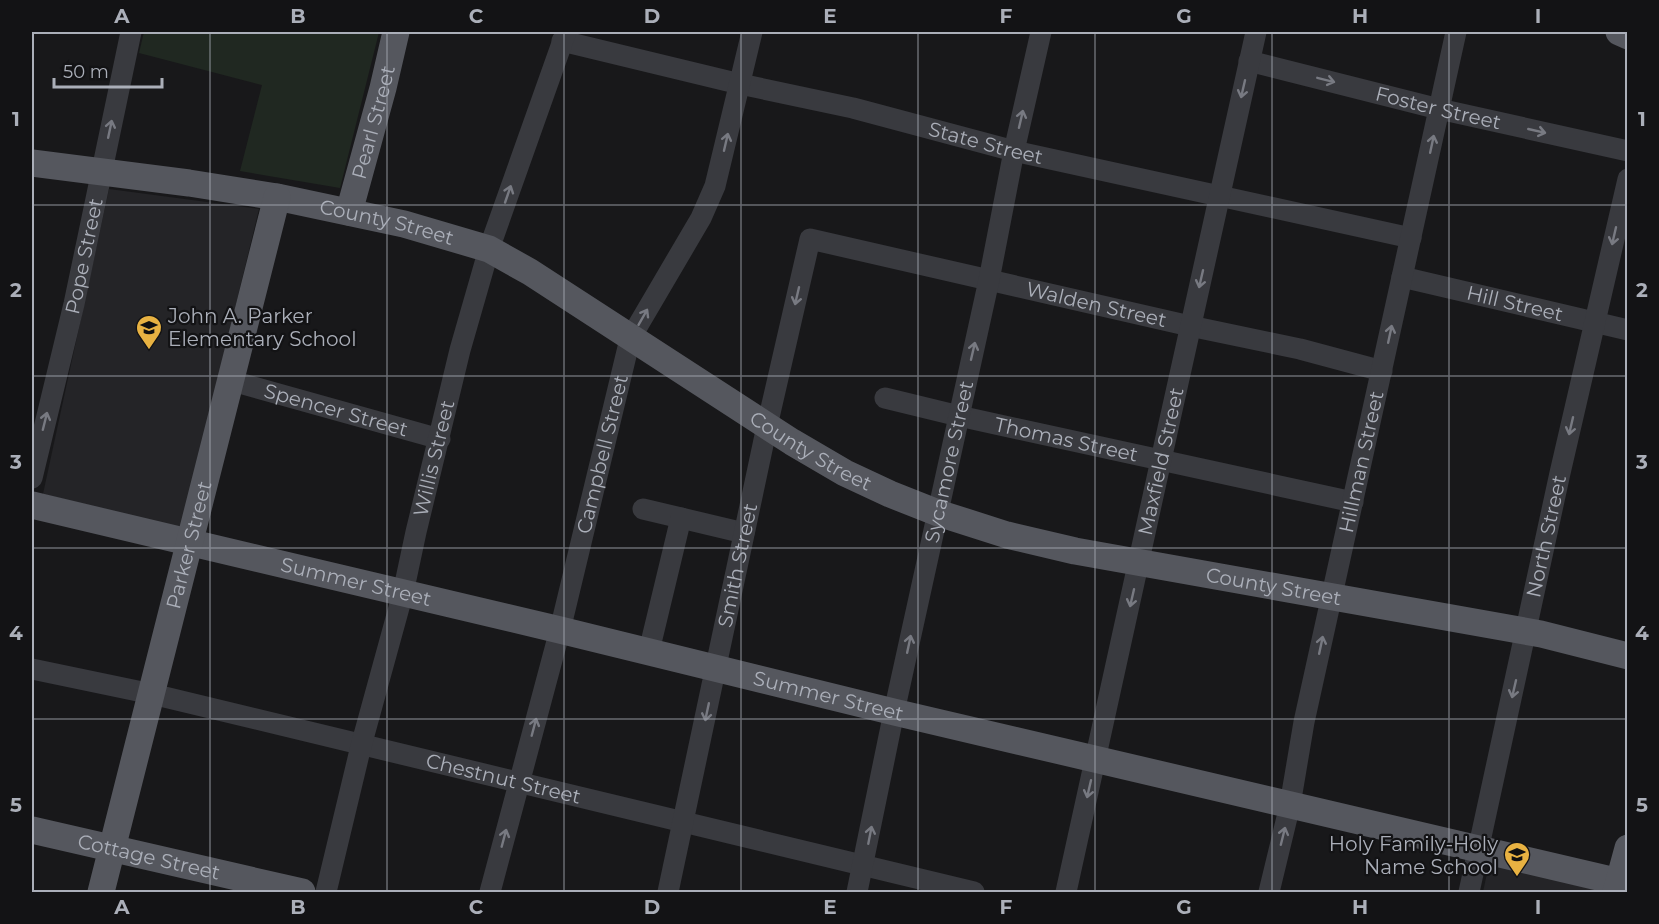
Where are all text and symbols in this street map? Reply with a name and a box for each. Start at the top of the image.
text: A [113,4,130,28]
text: B [290,4,306,28]
text: C [469,4,484,28]
text: D [644,4,660,28]
text: E [823,4,837,28]
text: F [1000,4,1013,28]
text: G [1176,4,1192,28]
text: H [1352,4,1368,28]
text: I [1535,4,1541,28]
scale bar [54,51,162,89]
text: 50 m [63,61,109,83]
street label: Pearl Street [347,63,400,182]
one-way arrow [1317,75,1336,87]
one-way arrow [1237,78,1248,98]
street label: Foster Street [1373,81,1503,134]
text: 1 [12,107,20,131]
text: 1 [1638,107,1646,131]
one-way arrow [1016,110,1028,129]
street label: State Street [926,117,1045,169]
one-way arrow [105,119,116,139]
one-way arrow [1527,125,1546,137]
one-way arrow [720,132,732,151]
one-way arrow [1426,134,1438,153]
one-way arrow [504,185,515,204]
street label: County Street [318,194,457,250]
street label: Pope Street [60,196,108,317]
one-way arrow [1608,226,1620,245]
one-way arrow [1194,269,1206,288]
street label: Walden Street [1024,277,1169,332]
text: 2 [10,278,22,302]
text: 2 [1636,278,1648,302]
street label: Hill Street [1464,281,1565,326]
one-way arrow [790,286,802,305]
place label: John A. Parker Elementary School [167,304,357,351]
one-way arrow [638,309,650,326]
school or university icon: John A. Parker Elementary School [134,313,164,351]
one-way arrow [1384,325,1396,344]
one-way arrow [968,342,979,362]
street label: Campbell Street [572,372,633,536]
street label: Sycamore Street [920,378,979,545]
street label: Spencer Street [261,379,411,442]
street label: Maxfield Street [1133,385,1189,537]
street label: Hillman Street [1334,389,1389,535]
street label: Willis Street [408,398,459,519]
street label: County Street [745,406,876,496]
one-way arrow [40,412,52,431]
street label: Thomas Street [992,412,1140,467]
one-way arrow [1565,416,1576,435]
text: 3 [9,450,22,474]
text: 3 [1635,450,1648,474]
street label: North Street [1521,473,1571,600]
street label: Parker Street [161,478,217,611]
street label: Smith Street [713,501,762,630]
street label: Summer Street [278,552,434,611]
street label: County Street [1204,563,1343,610]
one-way arrow [1126,588,1137,608]
text: 4 [9,621,23,645]
text: 4 [1635,621,1649,645]
one-way arrow [904,635,915,655]
one-way arrow [1316,635,1327,655]
street label: Summer Street [751,666,906,726]
one-way arrow [1508,680,1520,699]
one-way arrow [700,703,712,722]
one-way arrow [529,718,540,737]
street label: Chestnut Street [423,748,583,809]
one-way arrow [1083,778,1094,798]
text: 5 [10,793,22,817]
text: 5 [1636,793,1648,817]
one-way arrow [865,826,876,846]
one-way arrow [1277,827,1289,846]
street label: Cottage Street [75,829,222,885]
one-way arrow [499,829,510,848]
place label: Holy Family-Holy Name School [1329,832,1498,879]
school or university icon: Holy Family-Holy Name School [1502,840,1532,878]
text: A [113,895,130,919]
text: B [290,895,306,919]
text: C [469,895,484,919]
text: D [644,895,660,919]
text: E [823,895,837,919]
text: F [1000,895,1013,919]
text: G [1176,895,1192,919]
text: H [1352,895,1368,919]
text: I [1535,895,1541,919]

